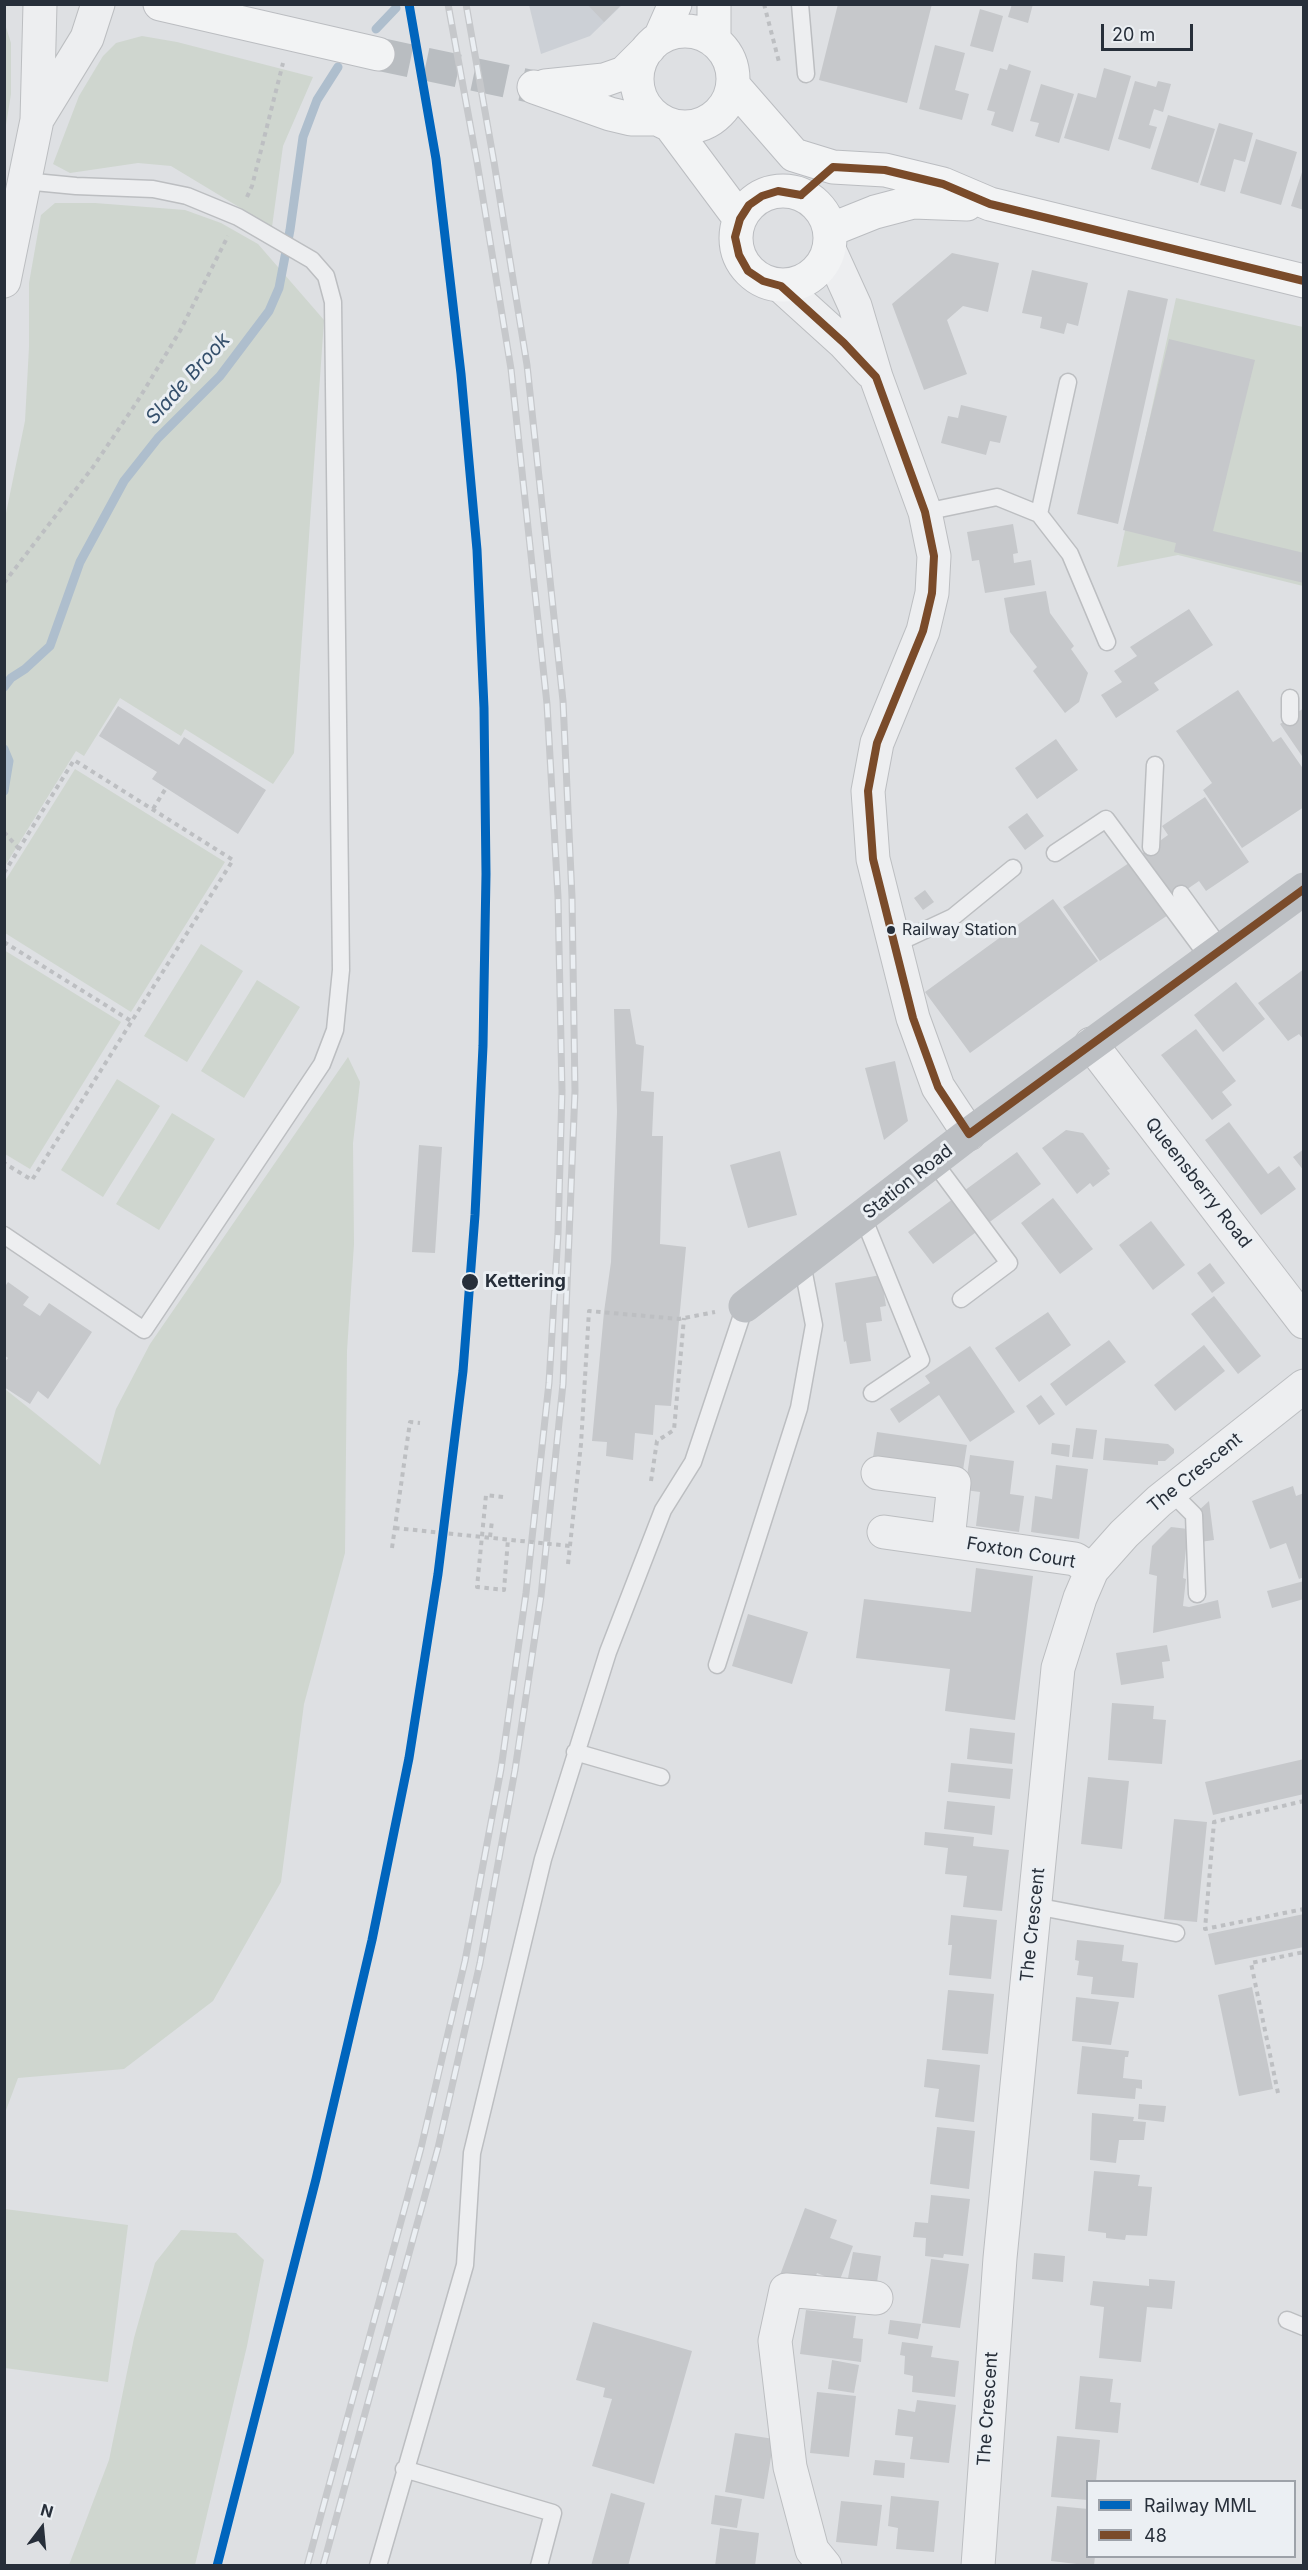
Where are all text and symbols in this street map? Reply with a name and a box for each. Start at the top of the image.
scale bar [1104,12,1196,50]
text: 20 m [1112,24,1155,45]
water label: Slade Brook [141,328,235,430]
place label: Railway Station [902,920,1017,940]
marker: Railway Station [885,924,897,936]
street label: Queensberry Road [1140,1113,1256,1253]
street label: Station Road [859,1140,957,1224]
place label: Kettering [485,1271,566,1293]
marker: Kettering [460,1272,480,1292]
street label: The Crescent [1144,1429,1246,1517]
street label: Foxton Court [965,1533,1077,1573]
street label: The Crescent [1016,1867,1050,1983]
street label: The Crescent [973,2351,1003,2467]
legend [1086,2480,1296,2558]
text: Railway MML [1144,2495,1257,2516]
north arrow [12,2498,72,2558]
text: N [38,2499,56,2522]
text: 48 [1144,2525,1167,2546]

